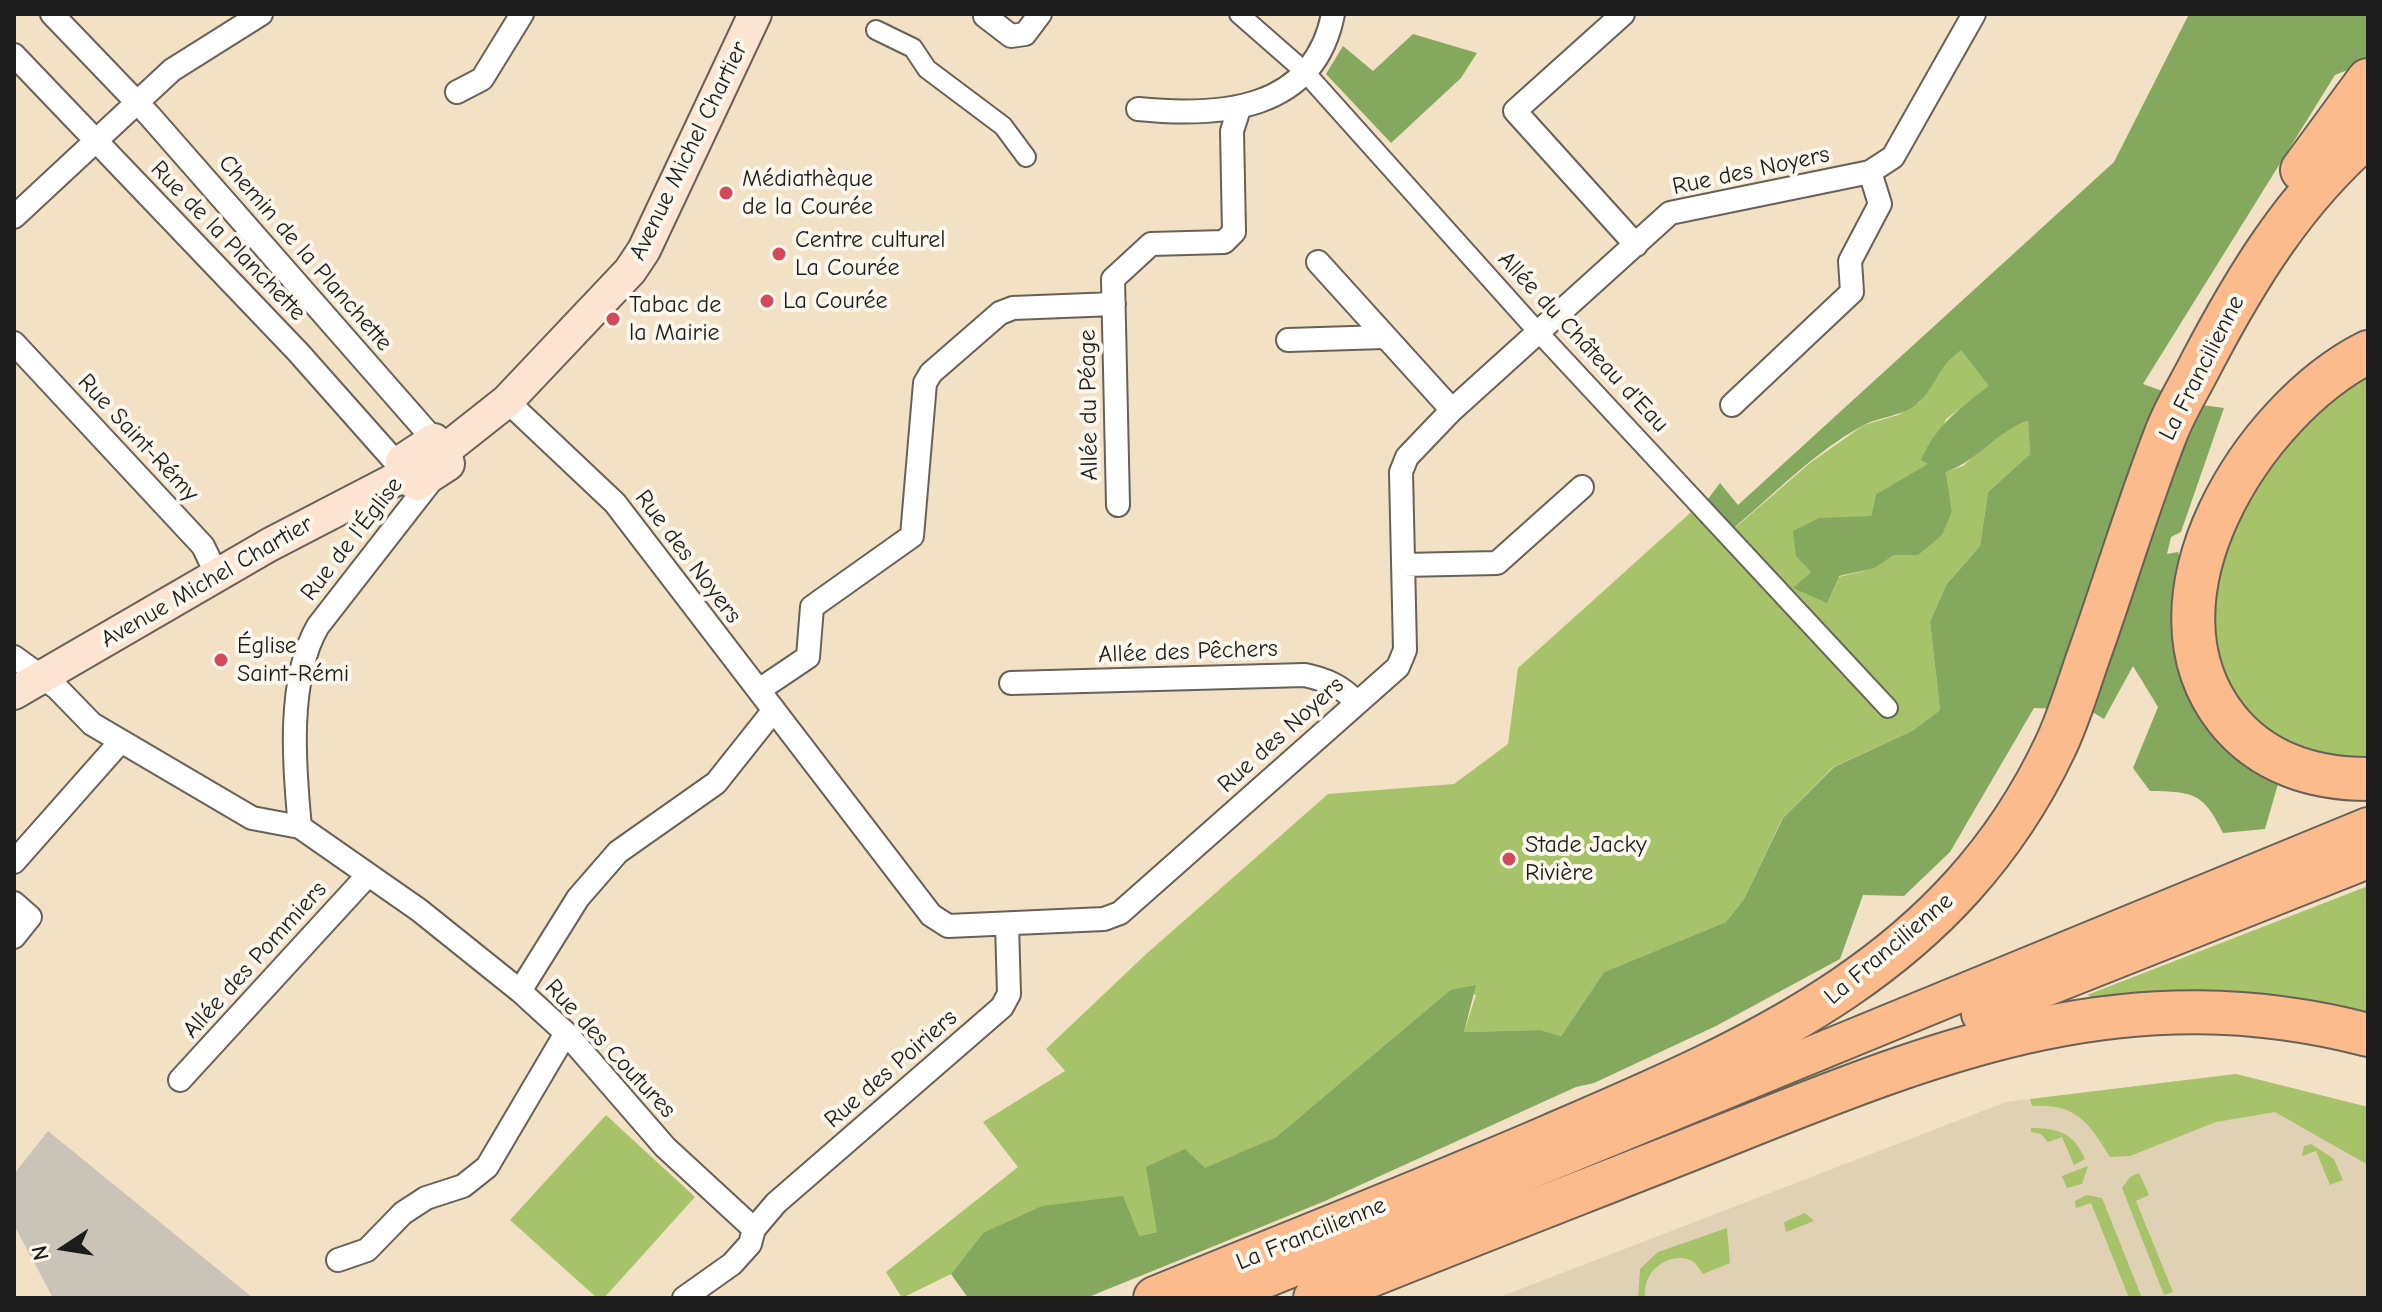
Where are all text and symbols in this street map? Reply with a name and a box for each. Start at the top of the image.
street label: Avenue Michel Chartier [624,37,754,265]
street label: Rue des Noyers [1670,140,1832,202]
street label: Chemin de la Planchette [212,149,398,357]
street label: Rue de la Planchette [144,155,312,327]
place label: Médiathèque de la Courée [742,165,873,221]
marker: Médiathèque de la Courée [717,184,735,202]
place label: Centre culturel La Courée [795,226,946,282]
marker: Centre culturel La Courée [770,245,788,263]
street label: Allée du Château d'Eau [1492,246,1674,438]
place label: La Courée [783,287,888,315]
place label: Tabac de la Mairie [629,291,721,347]
street label: La Francilienne [2153,291,2251,445]
marker: La Courée [758,292,776,310]
marker: Tabac de la Mairie [604,310,622,328]
street label: Allée du Péage [1073,329,1105,481]
street label: Rue Saint-Rémy [72,368,204,508]
street label: Rue de l'Église [295,471,409,607]
street label: Rue des Noyers [628,485,748,629]
street label: Avenue Michel Chartier [96,510,318,654]
place label: Église Saint-Rémi [237,632,349,688]
street label: Allée des Pêchers [1098,634,1278,670]
marker: Église Saint-Rémi [212,651,230,669]
street label: Rue des Noyers [1212,671,1350,799]
place label: Stade Jacky Rivière [1525,831,1647,887]
marker: Stade Jacky Rivière [1500,850,1518,868]
street label: Allée des Pommiers [177,876,333,1044]
street label: La Francilienne [1819,887,1959,1011]
street label: Rue des Coutures [538,974,682,1124]
street label: Rue des Poiriers [819,1004,963,1134]
street label: La Francilienne [1232,1191,1390,1277]
north arrow [24,1208,104,1288]
text: N [26,1243,55,1263]

